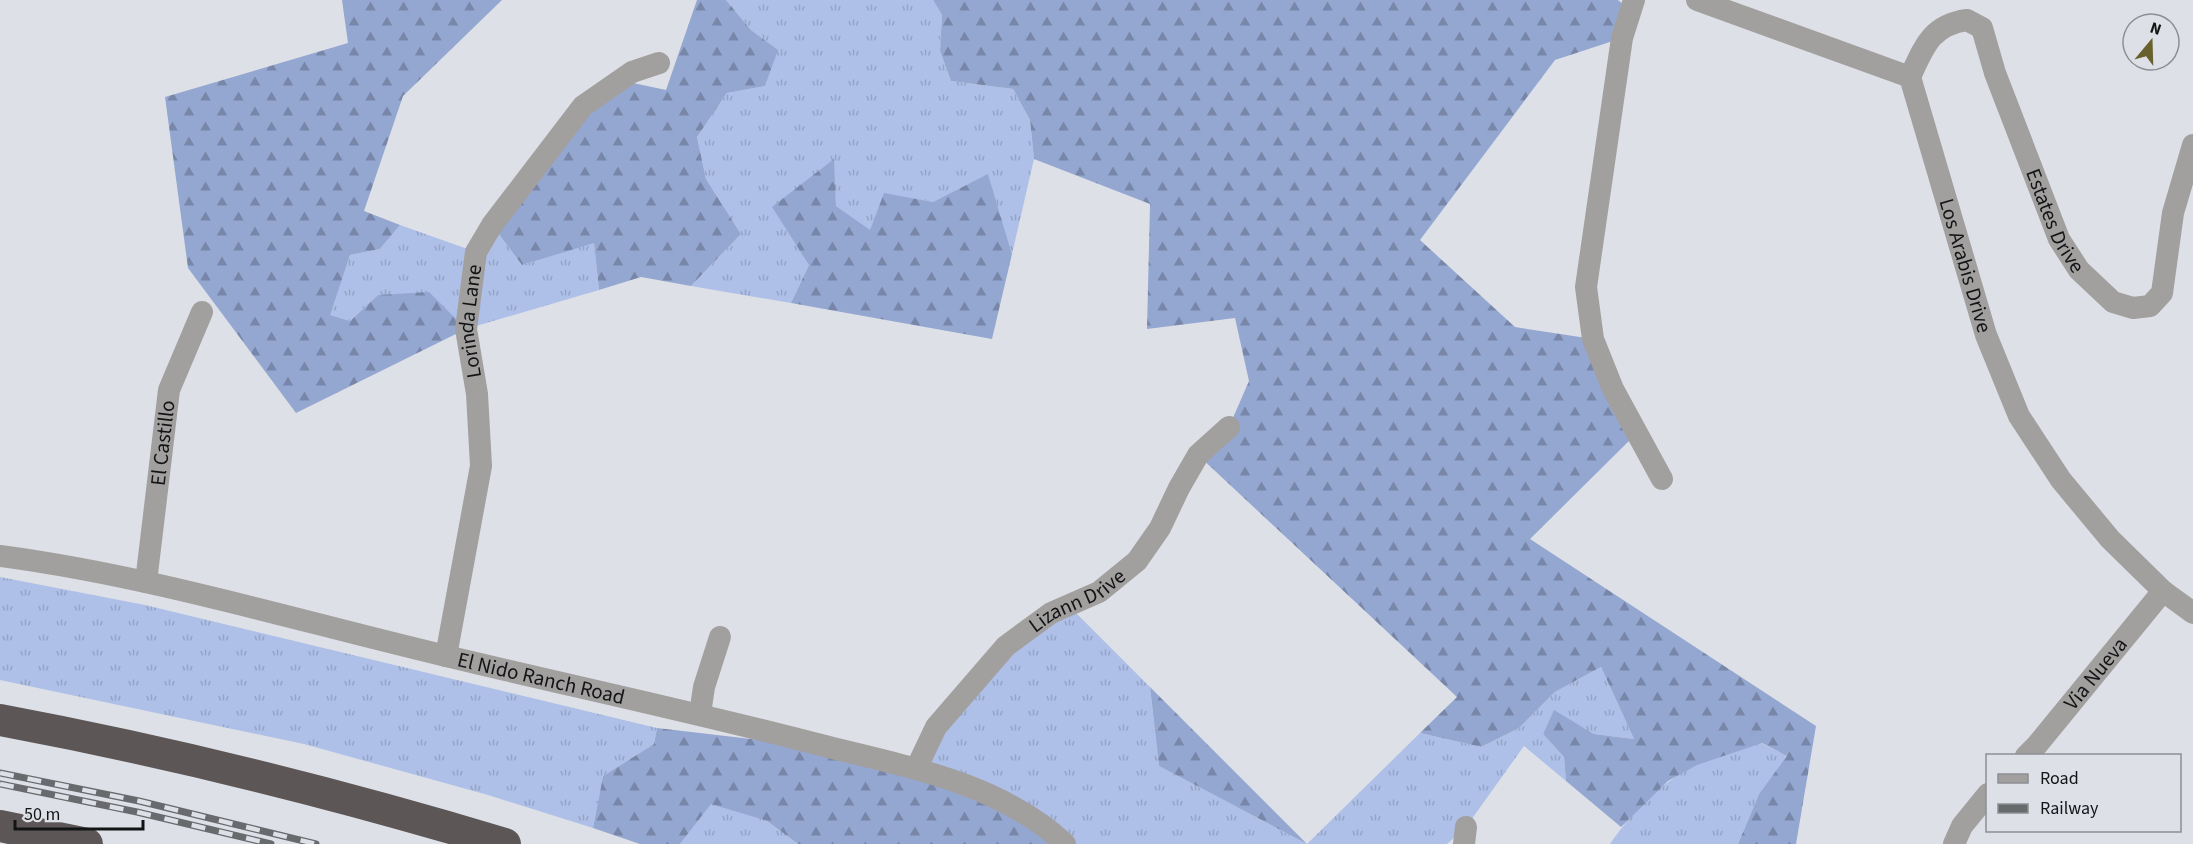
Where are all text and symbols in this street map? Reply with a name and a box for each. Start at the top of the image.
north arrow [2121,12,2181,72]
text: N [2147,17,2164,41]
street label: Estates Drive [2018,164,2092,279]
street label: Los Arabis Drive [1932,195,1999,336]
street label: Lorinda Lane [451,263,489,380]
street label: El Castillo [143,399,183,487]
street label: Lizann Drive [1022,561,1132,640]
street label: Via Nueva [2057,631,2134,716]
street label: El Nido Ranch Road [454,644,628,712]
legend [1986,754,2181,832]
text: Road [2040,766,2079,791]
scale bar [15,793,142,831]
text: Railway [2040,796,2099,821]
text: 50 m [24,802,60,827]

